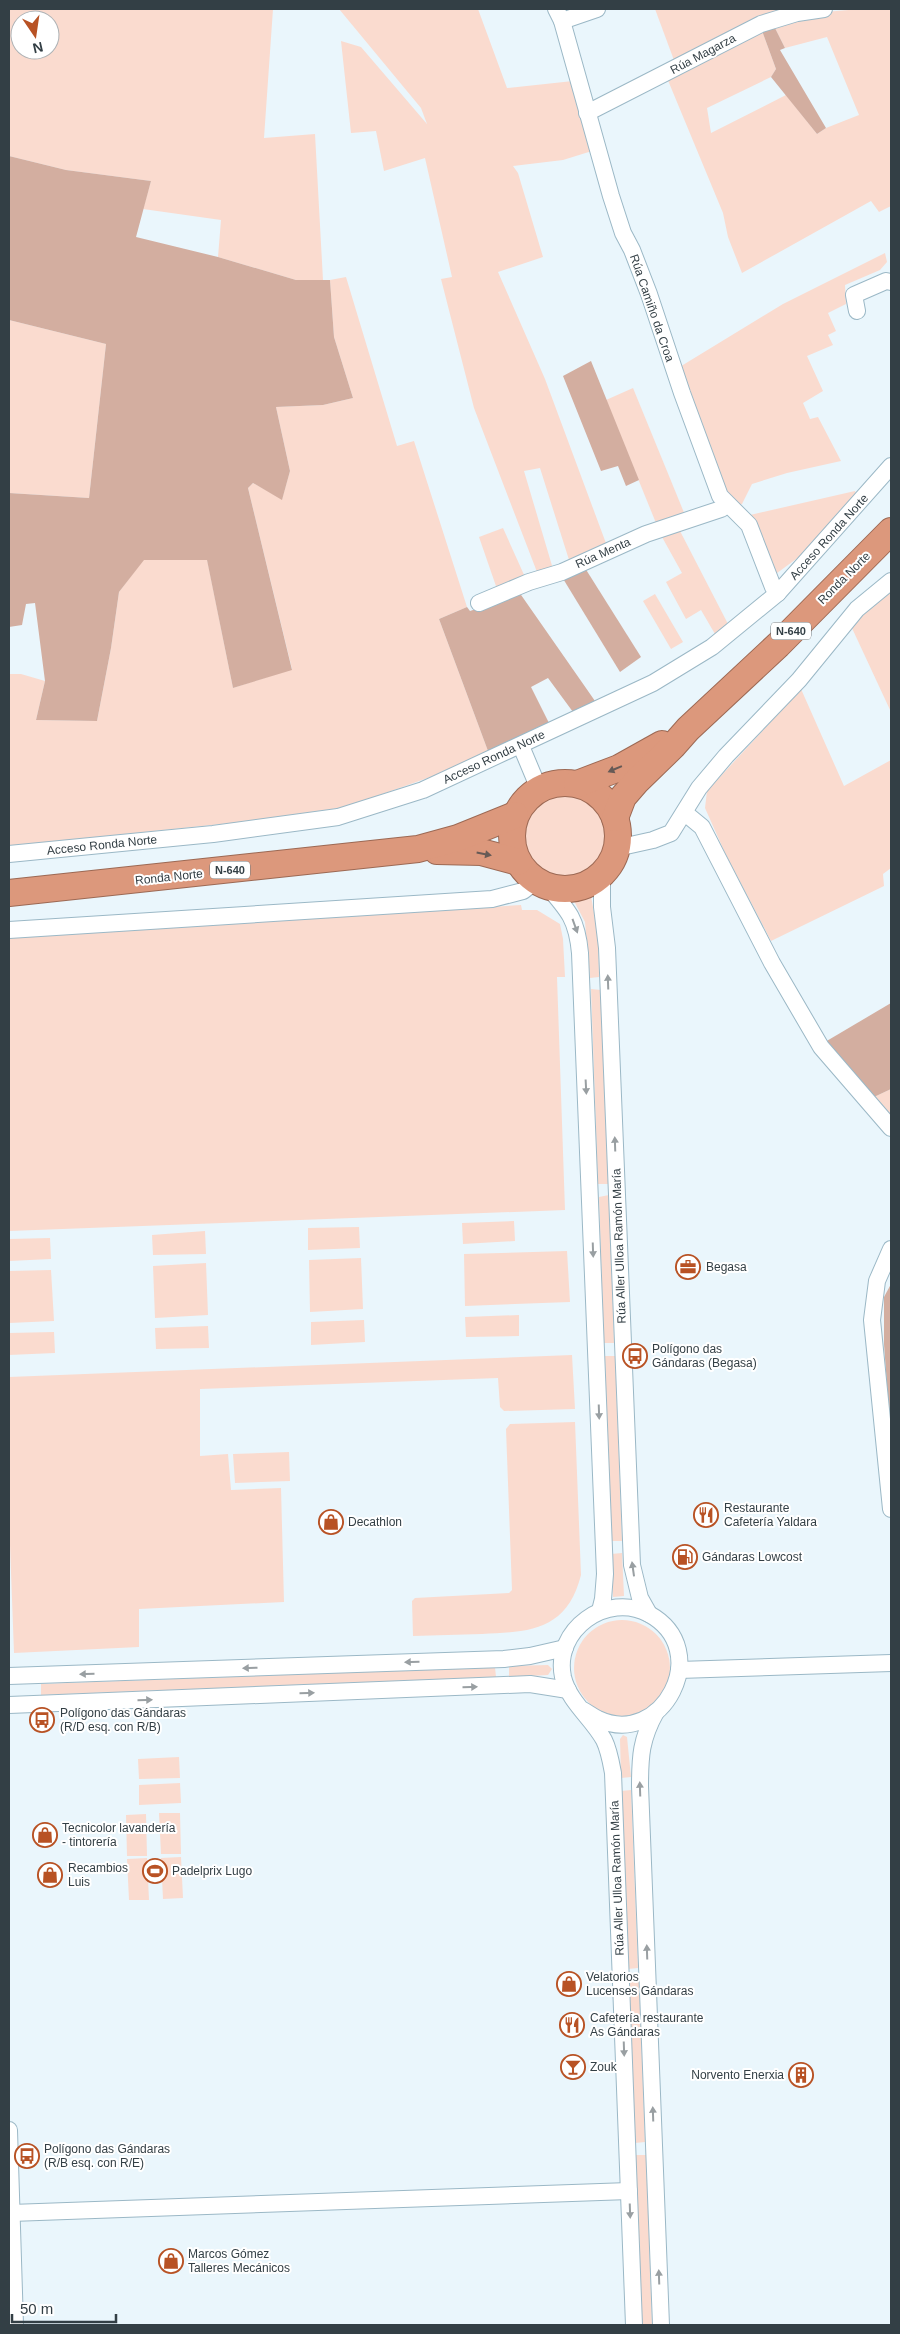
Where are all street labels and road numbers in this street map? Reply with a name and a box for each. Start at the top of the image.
street label: Rúa Magarza [668,31,738,77]
street label: Rúa Camiño da Croa [627,252,677,364]
street label: Acceso Ronda Norte [787,491,871,583]
street label: Rúa Menta [573,535,633,571]
street label: Ronda Norte [815,549,873,607]
road number: N-640 [771,622,811,640]
street label: Acceso Ronda Norte [441,727,547,787]
street label: Acceso Ronda Norte [46,832,158,858]
road number: N-640 [210,862,250,878]
street label: Ronda Norte [134,866,204,888]
street label: Rúa Aller Ulloa Ramón María [609,1168,629,1324]
street label: Rúa Aller Ulloa Ramón María [607,1800,627,1956]

